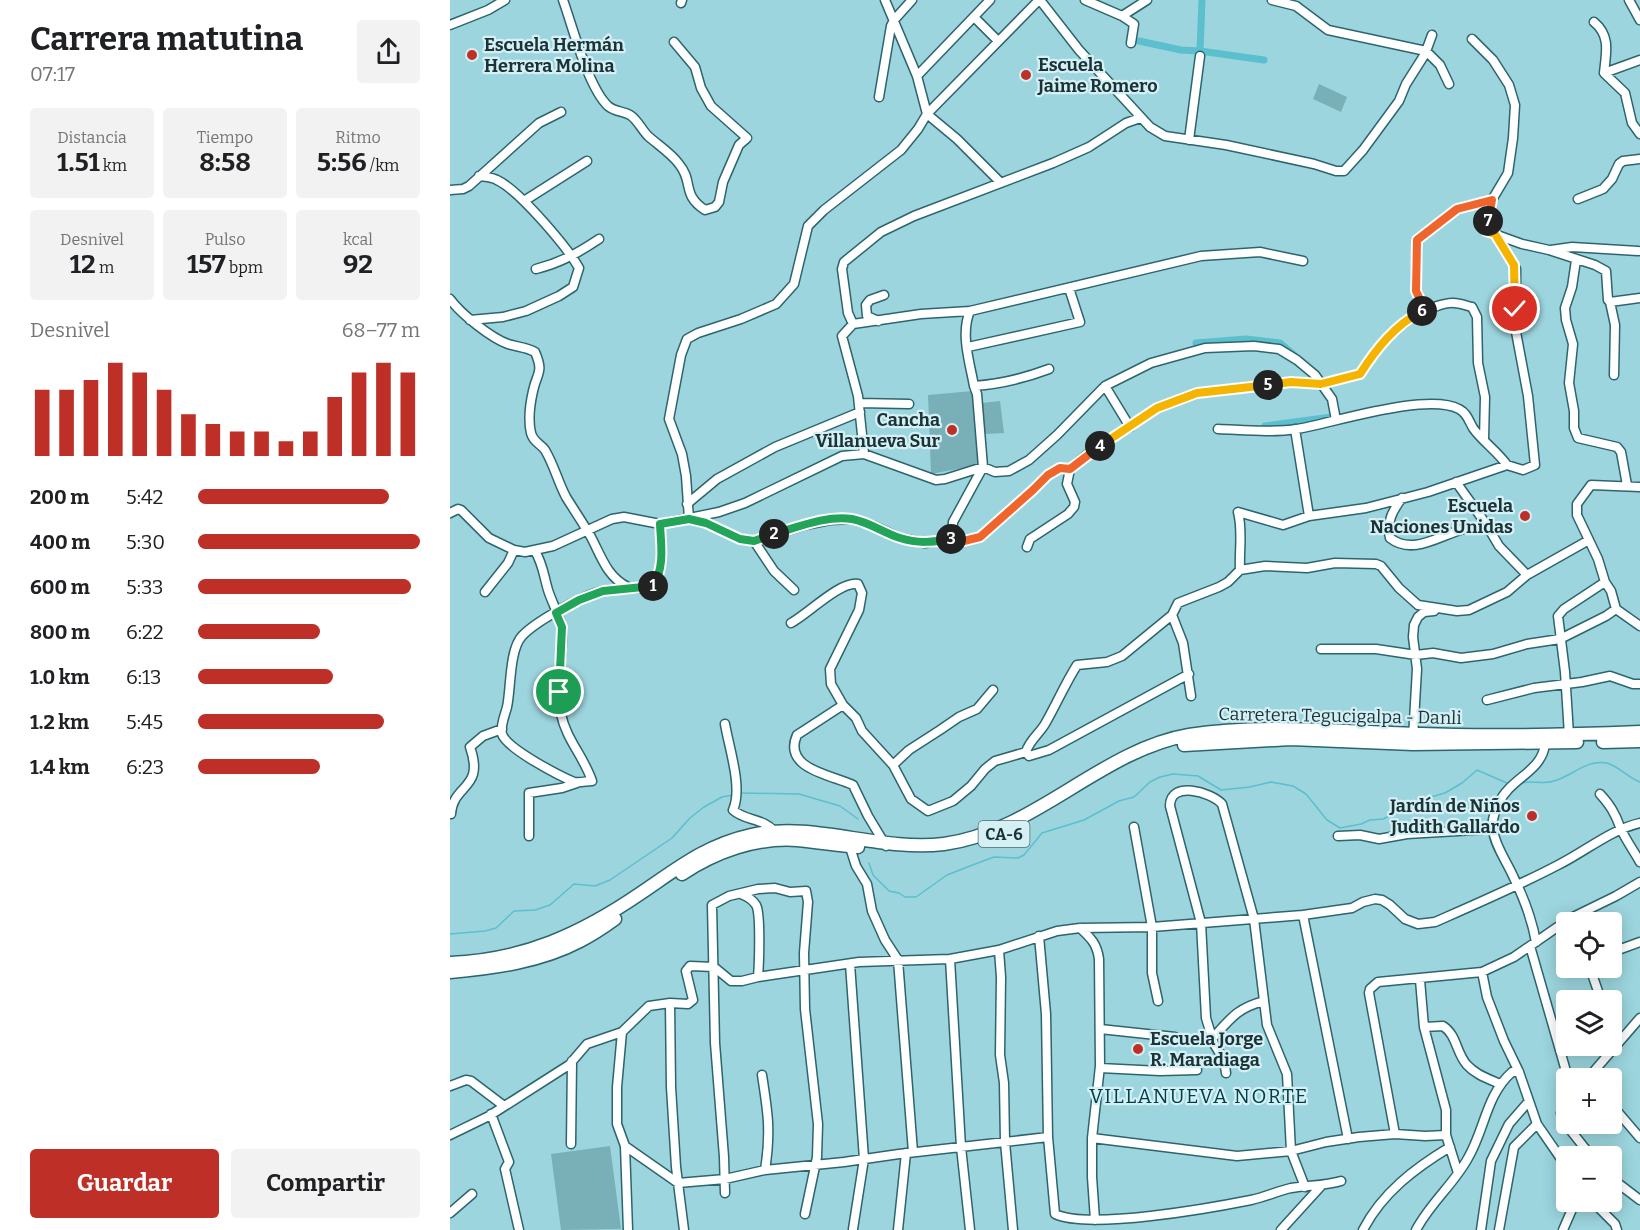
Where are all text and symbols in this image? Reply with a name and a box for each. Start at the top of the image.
text: Carrera matutina [30,19,303,59]
button: share [357,20,420,83]
place label: Escuela Hermán Herrera Molina [484,34,624,77]
marker: Escuela Hermán Herrera Molina [465,48,479,62]
place label: Escuela Jaime Romero [1037,54,1158,97]
text: 07:17 [30,62,75,86]
marker: Escuela Jaime Romero [1019,68,1033,82]
text: Distancia [57,128,127,147]
text: Tiempo [197,128,253,147]
text: Ritmo [335,128,381,147]
text: 1.51 [57,147,100,178]
text: 8:58 [199,147,251,178]
text: 5:56 [317,147,367,178]
text: km [100,156,127,175]
text: /km [367,156,399,175]
pin: 7 [1473,206,1503,236]
text: 7 [1484,211,1492,230]
text: Desnivel [60,230,124,249]
text: Pulso [205,230,245,249]
text: kcal [343,230,373,249]
text: 12 [70,249,96,280]
text: 157 [187,249,226,280]
text: 92 [343,249,373,280]
text: m [96,258,114,277]
text: bpm [226,258,263,277]
pin [1489,283,1540,334]
icon: check [1498,292,1531,325]
pin: 6 [1407,296,1437,326]
text: 6 [1417,301,1427,320]
text: Desnivel [30,318,110,342]
text: 68–77 m [342,318,420,342]
pin: 5 [1253,370,1283,400]
text: 5 [1264,375,1272,394]
place label: Cancha Villanueva Sur [815,409,941,452]
marker: Cancha Villanueva Sur [945,423,959,437]
pin: 4 [1085,431,1115,461]
text: 4 [1095,436,1105,455]
text: 200 m [30,485,89,509]
text: 5:42 [126,485,163,509]
place label: Escuela Naciones Unidas [1370,495,1513,538]
marker: Escuela Naciones Unidas [1518,509,1532,523]
pin: 2 [759,519,789,549]
text: 2 [769,524,779,543]
pin: 3 [936,524,966,554]
text: 3 [946,529,956,548]
text: 400 m [30,530,90,554]
text: 5:30 [126,530,165,554]
pin: 1 [638,571,668,601]
text: 600 m [30,575,90,599]
text: 5:33 [126,575,163,599]
text: 1 [650,576,656,595]
text: 800 m [30,620,90,644]
text: 6:22 [126,620,164,644]
text: 1.0 km [30,665,90,689]
text: 6:13 [126,665,161,689]
pin [533,666,584,717]
icon: arrive [542,675,575,708]
street label: Carretera Tegucigalpa - Danli [1218,703,1462,729]
text: 1.2 km [30,710,89,734]
text: 5:45 [126,710,163,734]
text: 1.4 km [30,755,90,779]
text: 6:23 [126,755,164,779]
place label: Jardín de Niños Judith Gallardo [1389,795,1520,838]
marker: Jardín de Niños Judith Gallardo [1525,809,1539,823]
road number: CA-6 [978,821,1030,847]
map controls [1556,912,1622,1212]
button: locate [1556,912,1622,978]
button: layers [1556,990,1622,1056]
place label: Escuela Jorge R. Maradiaga [1150,1028,1263,1071]
marker: Escuela Jorge R. Maradiaga [1131,1042,1145,1056]
button: + [1556,1068,1622,1134]
district label: VILLANUEVA NORTE [1089,1084,1309,1108]
button: − [1556,1146,1622,1212]
button: Guardar [30,1149,219,1218]
button: Compartir [231,1149,420,1218]

